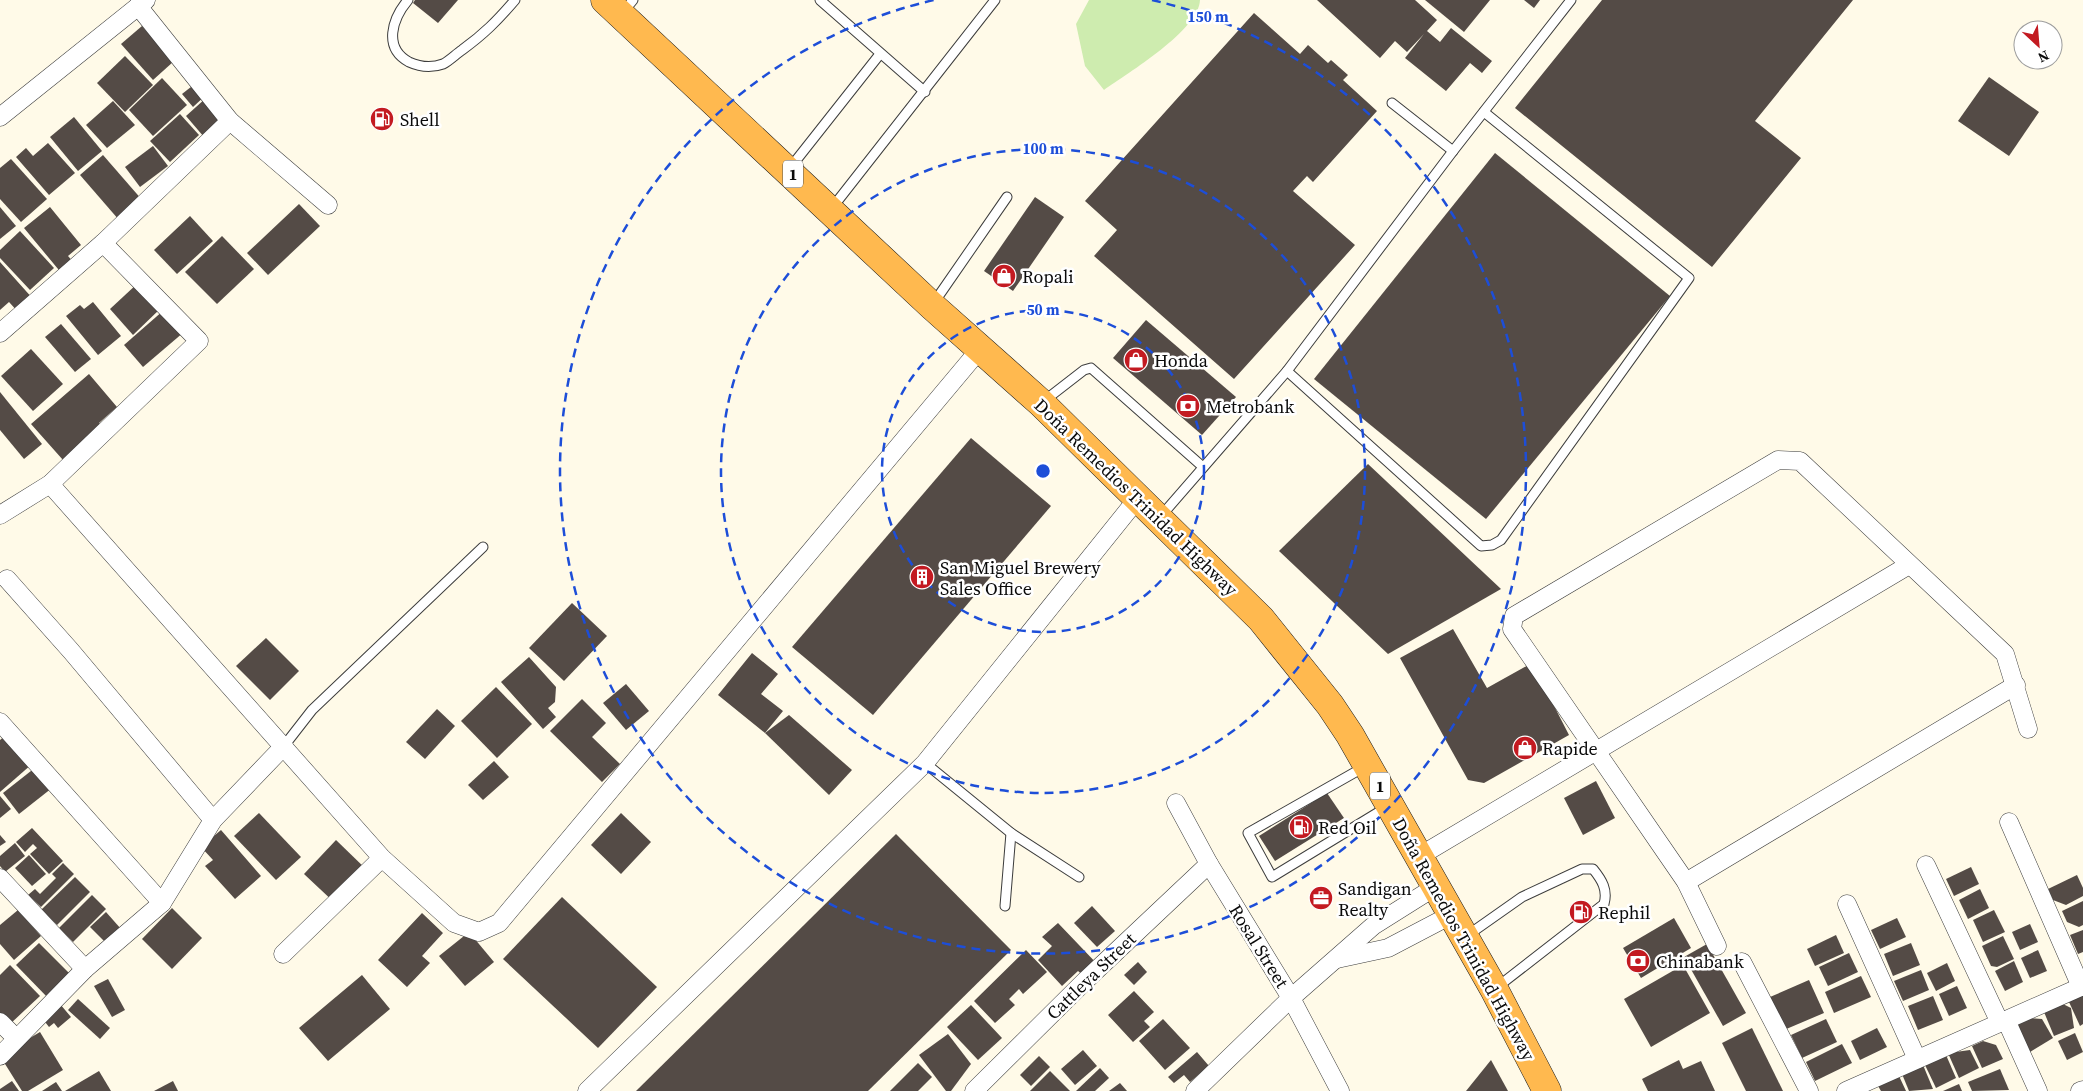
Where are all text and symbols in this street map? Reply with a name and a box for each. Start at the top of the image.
text: 150 m [1187,6,1229,27]
north arrow [2013,20,2063,70]
text: N [2035,45,2053,68]
fuel station icon: Shell [369,106,395,132]
place label: Shell [400,107,440,132]
text: 100 m [1022,138,1064,159]
road number: 1 [783,160,803,188]
shop icon: Ropali [991,263,1017,289]
place label: Ropali [1022,264,1074,289]
text: 50 m [1026,299,1060,320]
shop icon: Honda [1123,347,1149,373]
place label: Honda [1154,348,1209,373]
street label: Doña Remedios Trinidad Highway [1029,393,1244,602]
bank icon: Metrobank [1175,393,1201,419]
place label: Metrobank [1206,394,1294,419]
centre of rings [1034,462,1052,480]
place label: San Miguel Brewery Sales Office [940,555,1101,601]
building icon: San Miguel Brewery Sales Office [909,564,935,590]
shop icon: Rapide [1512,735,1538,761]
place label: Rapide [1542,736,1598,761]
road number: 1 [1370,772,1390,799]
street label: Doña Remedios Trinidad Highway [1387,813,1542,1066]
fuel station icon: Red Oil [1288,814,1314,840]
place label: Red Oil [1318,815,1377,840]
place label: Sandigan Realty [1338,876,1412,922]
office icon: Sandigan Realty [1308,885,1334,911]
street label: Rosal Street [1223,899,1295,993]
fuel station icon: Rephil [1568,899,1594,925]
place label: Rephil [1598,900,1650,925]
street label: Cattleya Street [1041,927,1141,1025]
bank icon: Chinabank [1625,948,1651,974]
place label: Chinabank [1656,949,1744,974]

